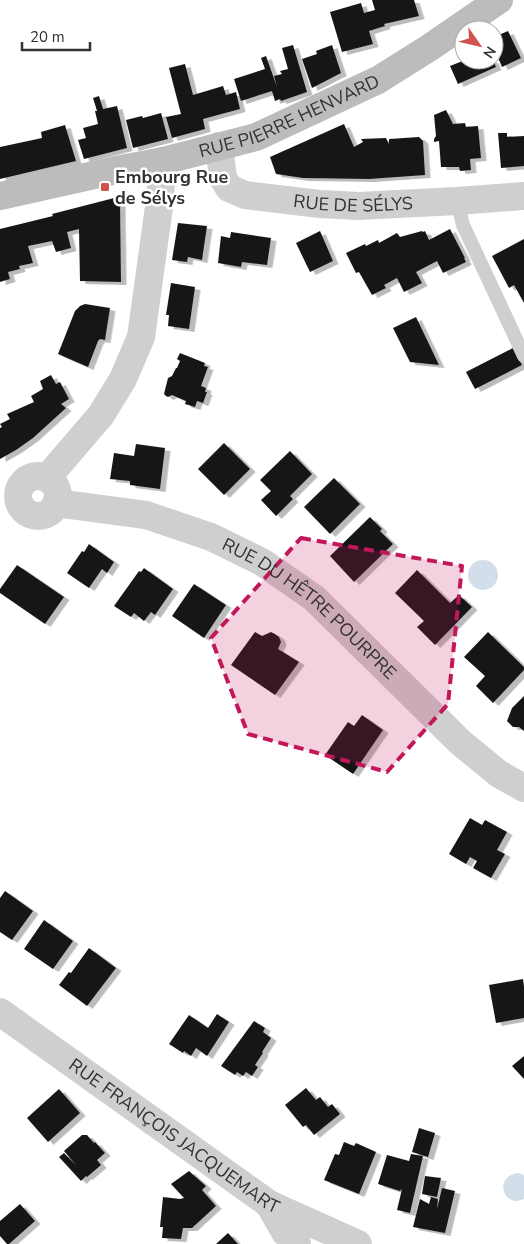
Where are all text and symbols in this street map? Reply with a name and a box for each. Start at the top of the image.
scale bar [22,20,90,52]
north arrow [454,20,504,70]
text: 20 m [30,27,65,47]
text: N [479,42,500,62]
street label: RUE PIERRE HENVARD [196,69,383,163]
place label: Embourg Rue de Sélys [115,165,229,210]
marker: Embourg Rue de Sélys [99,181,111,193]
street label: RUE DE SÉLYS [292,189,413,218]
street label: RUE DU HÊTRE POURPRE [218,532,402,685]
street label: RUE FRANÇOIS JACQUEMART [64,1053,283,1219]

